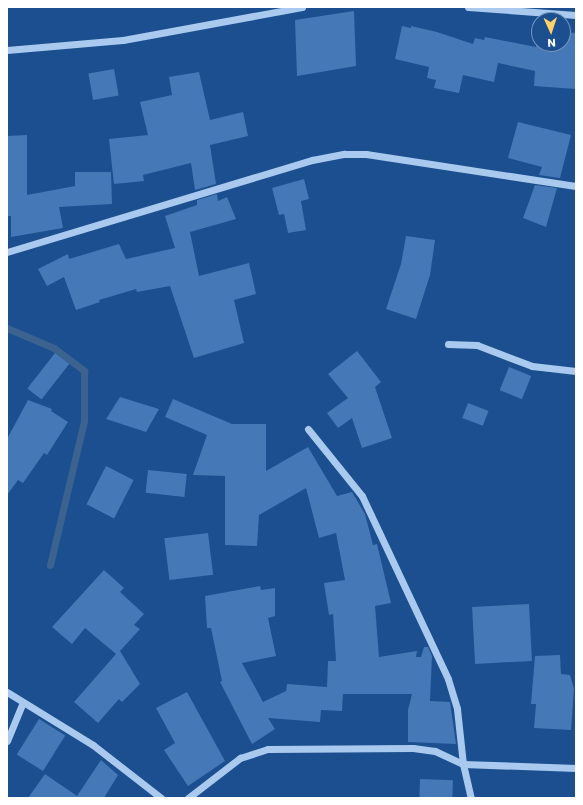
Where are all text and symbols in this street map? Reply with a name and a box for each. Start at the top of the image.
north arrow [531,12,571,52]
text: N [547,35,556,51]

